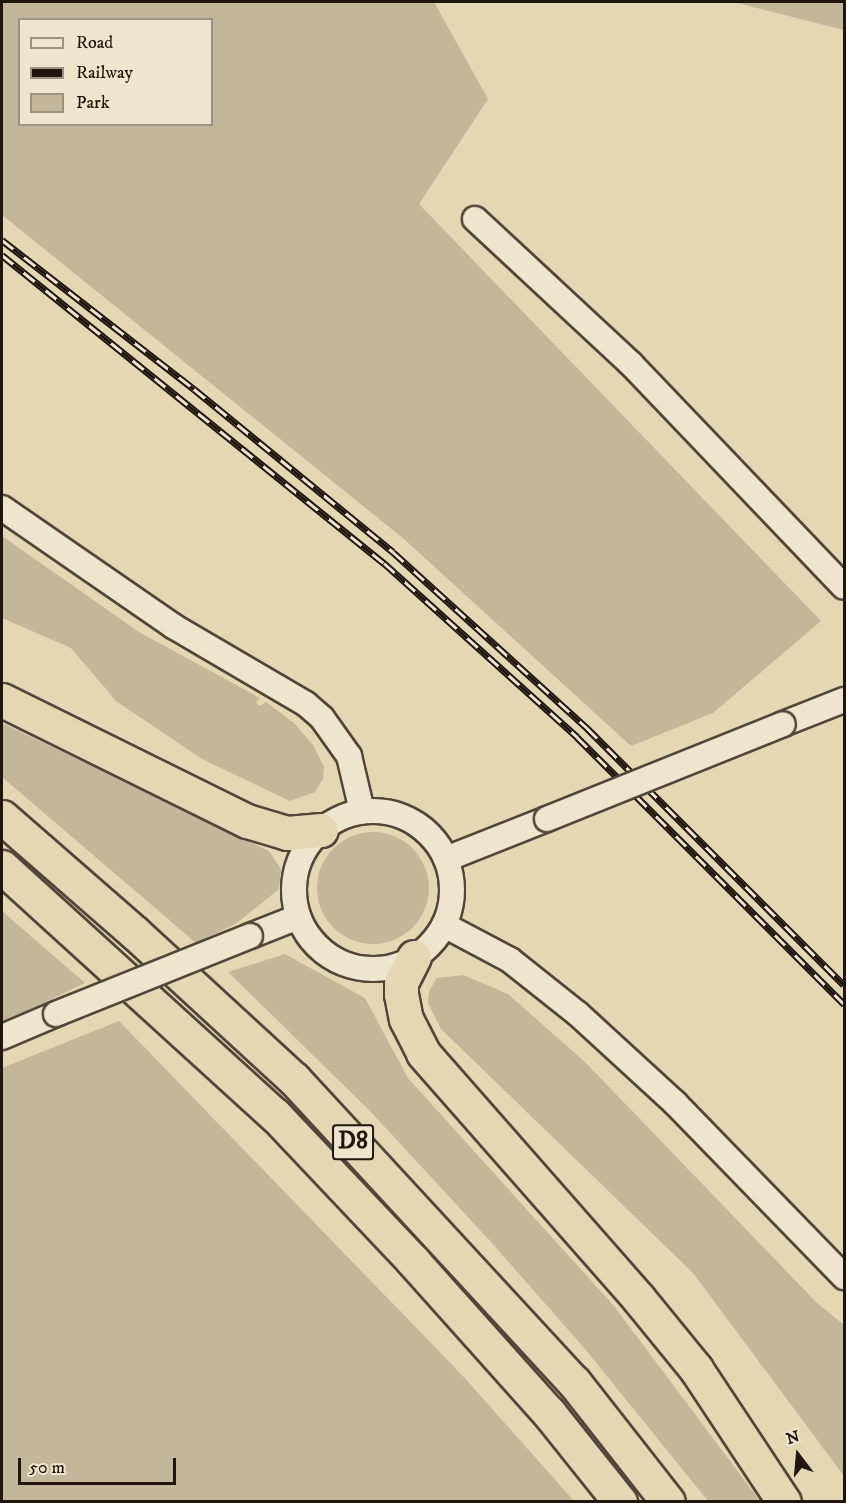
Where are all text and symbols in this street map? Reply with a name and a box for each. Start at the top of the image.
legend [18,18,213,126]
text: Road [76,32,113,54]
text: Railway [76,62,133,84]
text: Park [76,92,110,114]
road number: D8 [332,1121,374,1163]
north arrow [768,1425,828,1485]
text: N [784,1426,802,1449]
scale bar [21,1446,178,1484]
text: 50 m [29,1457,65,1479]

